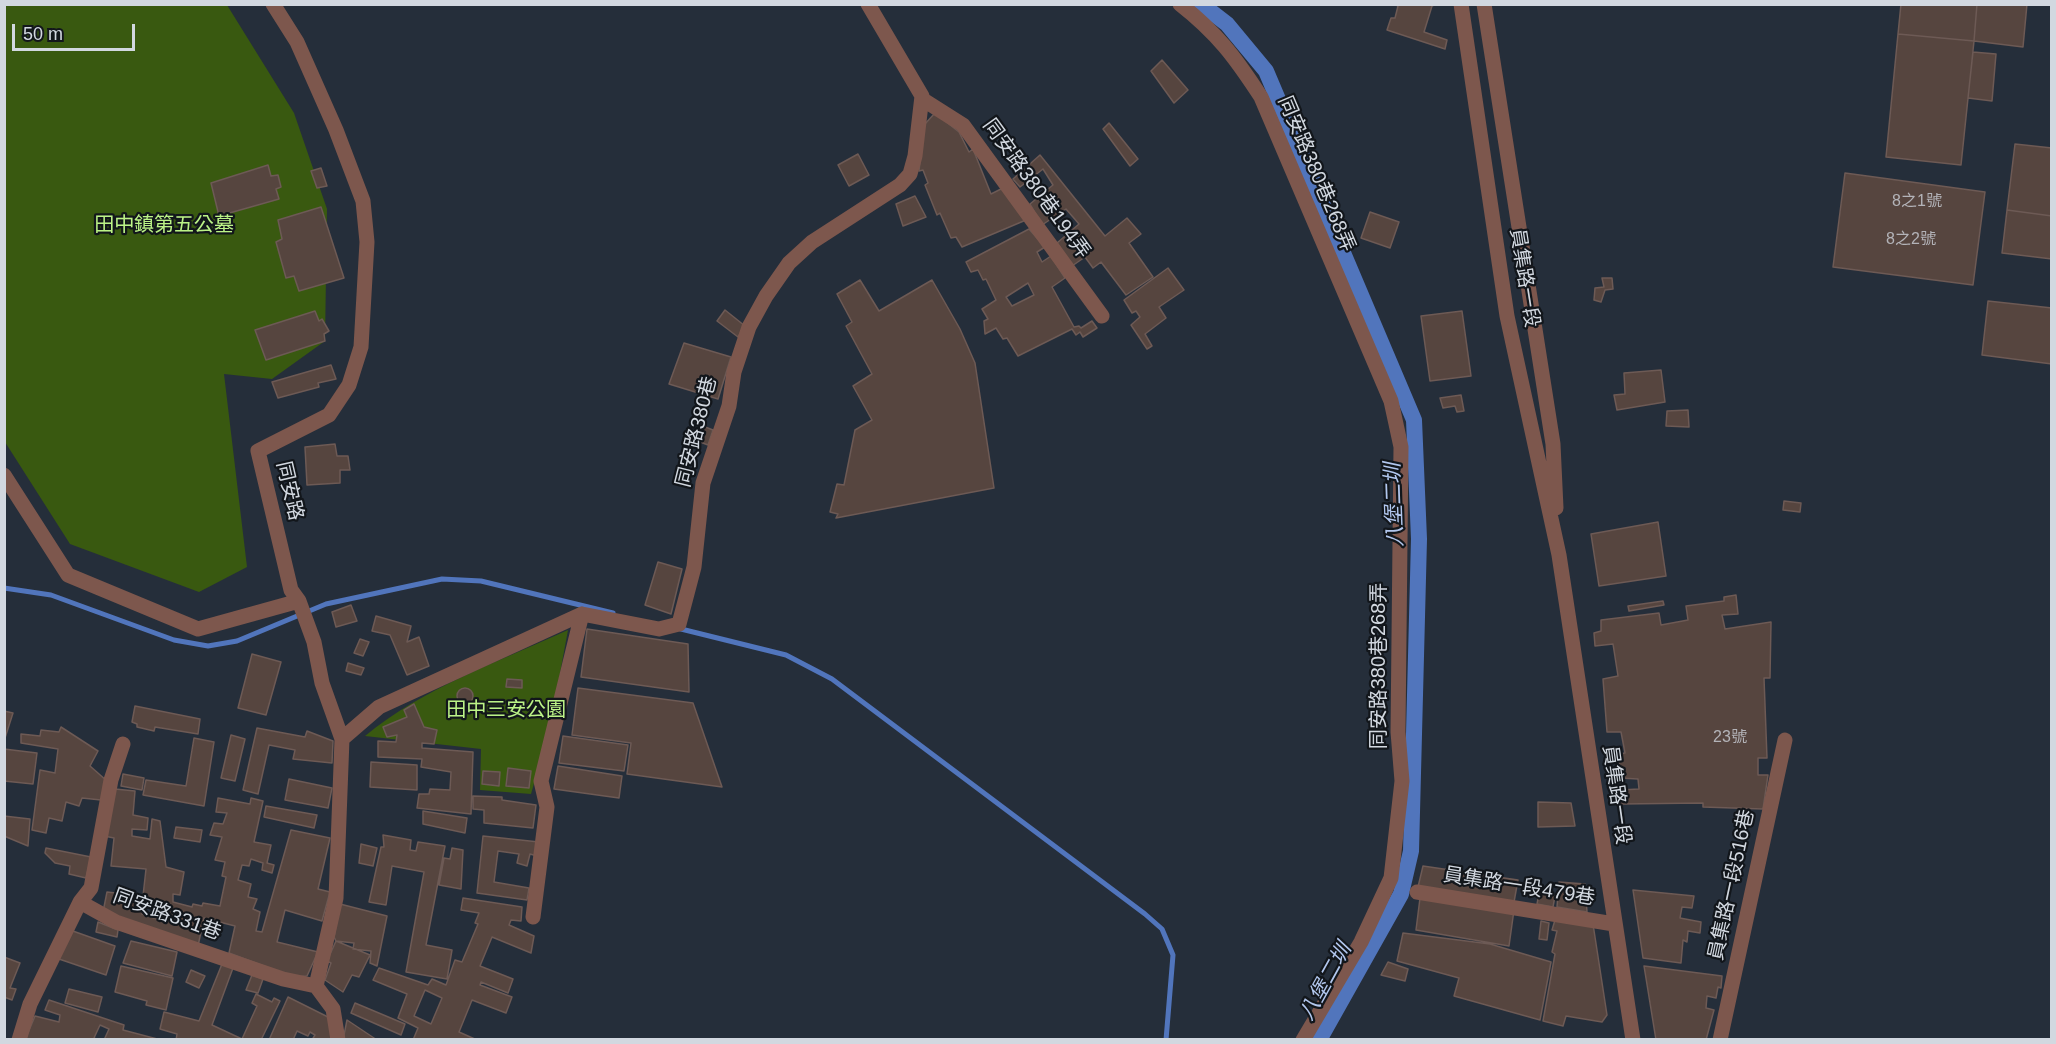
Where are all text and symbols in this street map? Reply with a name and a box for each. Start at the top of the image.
scale bar [15,12,138,50]
text: 50 m [23,24,63,44]
street label: 同安路380巷268弄 [1272,93,1360,255]
street label: 同安路380巷194弄 [977,114,1095,264]
house number: 8之1號 [1892,192,1942,212]
park label: 田中鎮第五公墓 [94,213,234,237]
street label: 員集路一段 [1504,227,1544,329]
house number: 8之2號 [1886,230,1936,250]
street label: 同安路380巷 [672,374,722,490]
street label: 同安路 [271,459,307,523]
water label: 八堡二圳 [1381,463,1409,547]
street label: 同安路380巷268弄 [1367,583,1391,749]
park label: 田中三安公園 [446,698,566,722]
house number: 23號 [1713,728,1747,748]
street label: 員集路一段 [1597,744,1635,846]
street label: 員集路一段516巷 [1704,807,1760,963]
street label: 員集路一段479巷 [1441,863,1597,911]
street label: 同安路331巷 [110,884,224,946]
water label: 八堡二圳 [1295,939,1357,1025]

